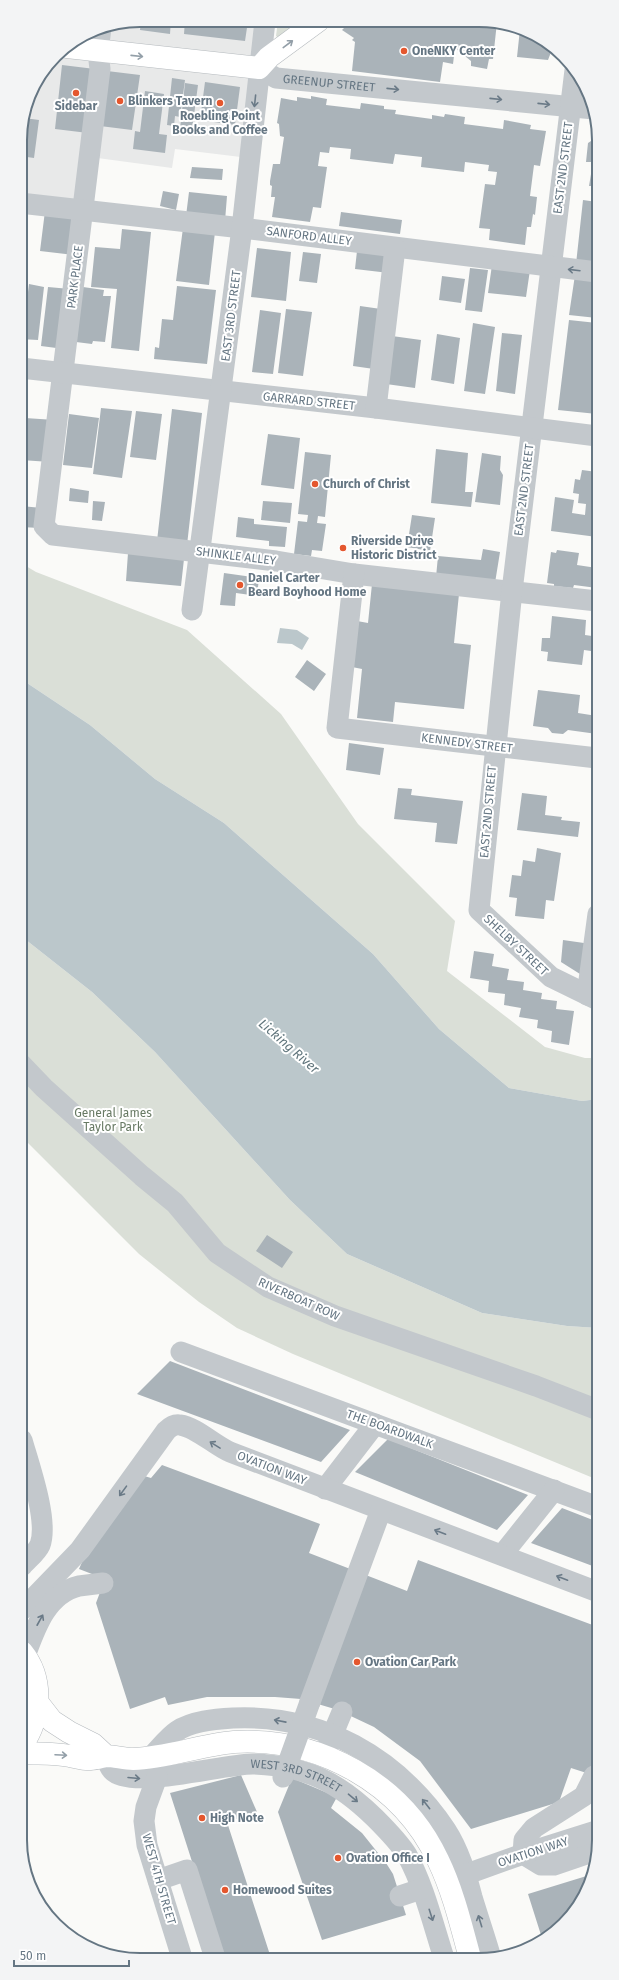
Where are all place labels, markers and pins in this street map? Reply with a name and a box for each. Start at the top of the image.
place label: OneNKY Center [412,44,496,58]
marker: OneNKY Center [399,46,409,56]
marker: Sidebar [71,88,81,98]
place label: Blinkers Tavern [128,94,212,108]
marker: Blinkers Tavern [115,96,125,106]
marker: Roebling Point Books and Coffee [215,98,225,108]
place label: Sidebar [55,99,97,113]
place label: Roebling Point Books and Coffee [172,109,268,137]
place label: Church of Christ [323,477,410,491]
marker: Church of Christ [310,479,320,489]
place label: Riverside Drive Historic District [351,534,437,562]
marker: Riverside Drive Historic District [338,543,348,553]
place label: Daniel Carter Beard Boyhood Home [248,571,367,599]
marker: Daniel Carter Beard Boyhood Home [235,580,245,590]
place label: Ovation Car Park [365,1655,457,1669]
marker: Ovation Car Park [352,1657,362,1667]
place label: High Note [210,1811,264,1825]
marker: High Note [197,1813,207,1823]
place label: Ovation Office I [346,1851,430,1865]
marker: Ovation Office I [333,1853,343,1863]
place label: Homewood Suites [233,1883,332,1897]
marker: Homewood Suites [220,1885,230,1895]

